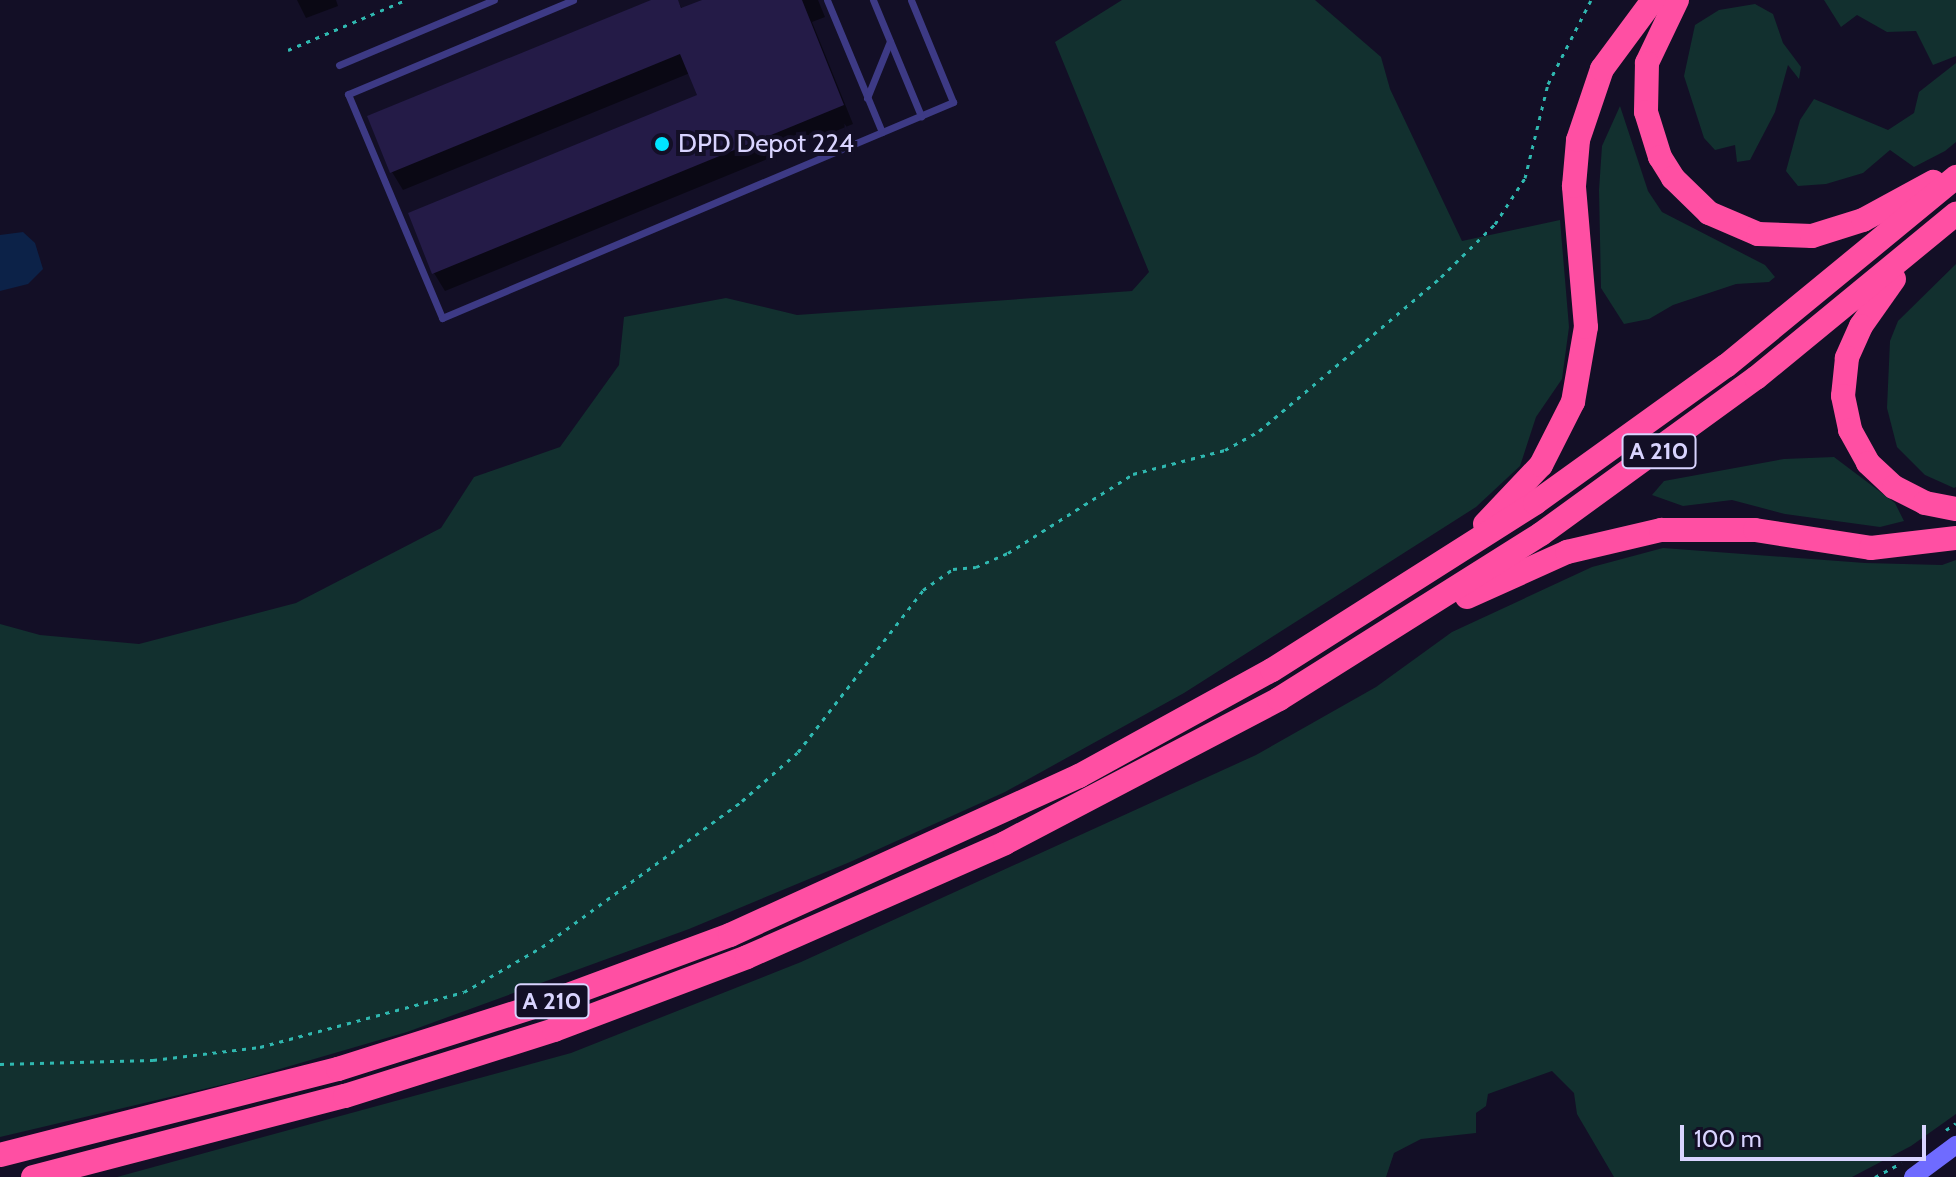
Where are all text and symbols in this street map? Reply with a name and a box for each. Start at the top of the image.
place label: DPD Depot 224 [678,128,854,160]
marker: DPD Depot 224 [653,135,671,153]
road number: A 210 [1621,431,1697,471]
road number: A 210 [514,981,590,1021]
scale bar [1684,1109,1930,1159]
text: 100 m [1694,1124,1762,1153]

